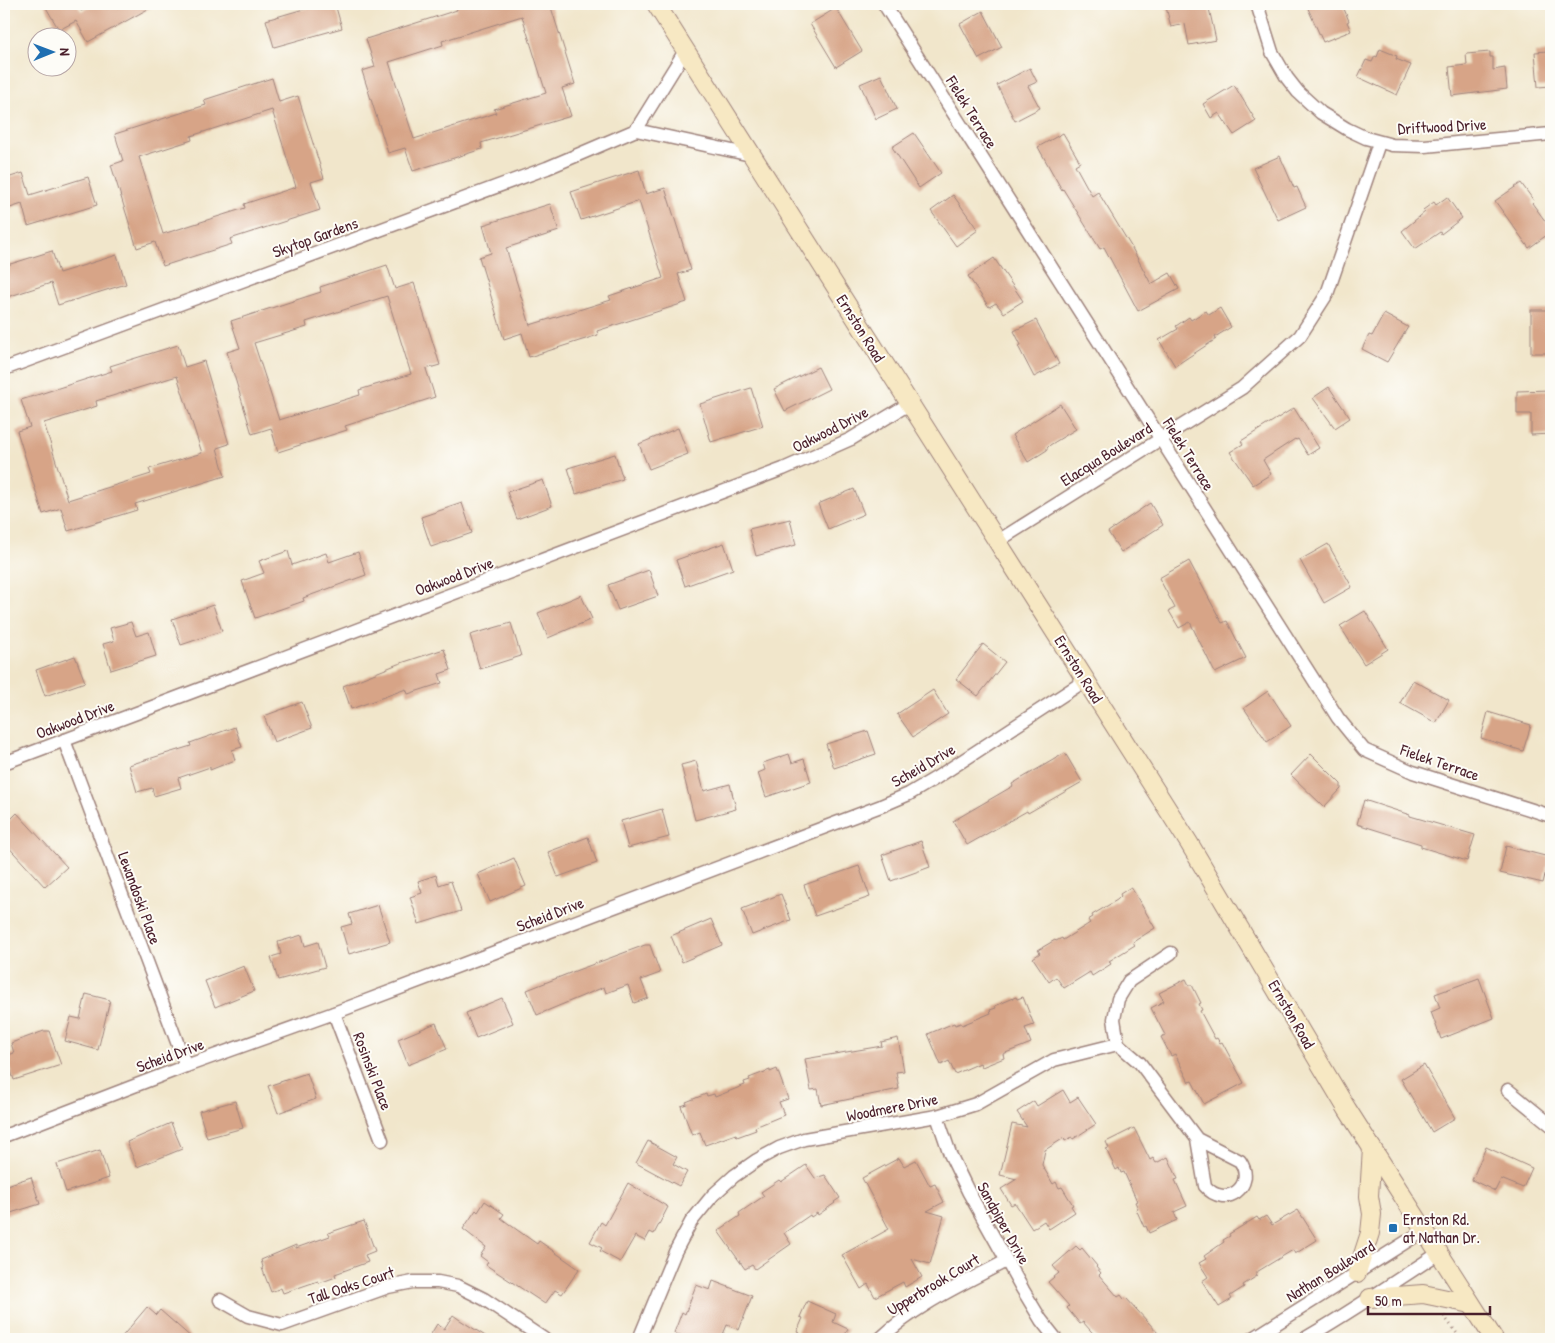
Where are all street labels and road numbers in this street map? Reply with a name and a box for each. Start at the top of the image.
street label: Fielek Terrace [940,71,1003,153]
street label: Driftwood Drive [1397,113,1488,139]
street label: Skytop Gardens [269,211,361,263]
street label: Ernston Road [832,290,890,366]
street label: Oakwood Drive [788,400,872,457]
street label: Fielek Terrace [1157,413,1220,495]
street label: Elacqua Boulevard [1056,417,1156,491]
street label: Oakwood Drive [412,551,497,601]
street label: Ernston Road [1050,631,1108,707]
street label: Oakwood Drive [33,694,118,744]
street label: Scheid Drive [887,738,959,792]
street label: Fielek Terrace [1397,738,1483,786]
street label: Lewandoski Place [113,849,167,948]
street label: Scheid Drive [513,891,587,937]
street label: Ernston Road [1264,976,1320,1052]
street label: Rosinski Place [348,1029,398,1114]
street label: Scheid Drive [133,1032,207,1077]
street label: Woodmere Drive [844,1087,940,1127]
street label: Sandpiper Drive [972,1178,1036,1269]
street label: Nathan Boulevard [1281,1235,1379,1307]
street label: Upperbrook Court [883,1247,984,1320]
street label: Tall Oaks Court [305,1261,397,1309]

